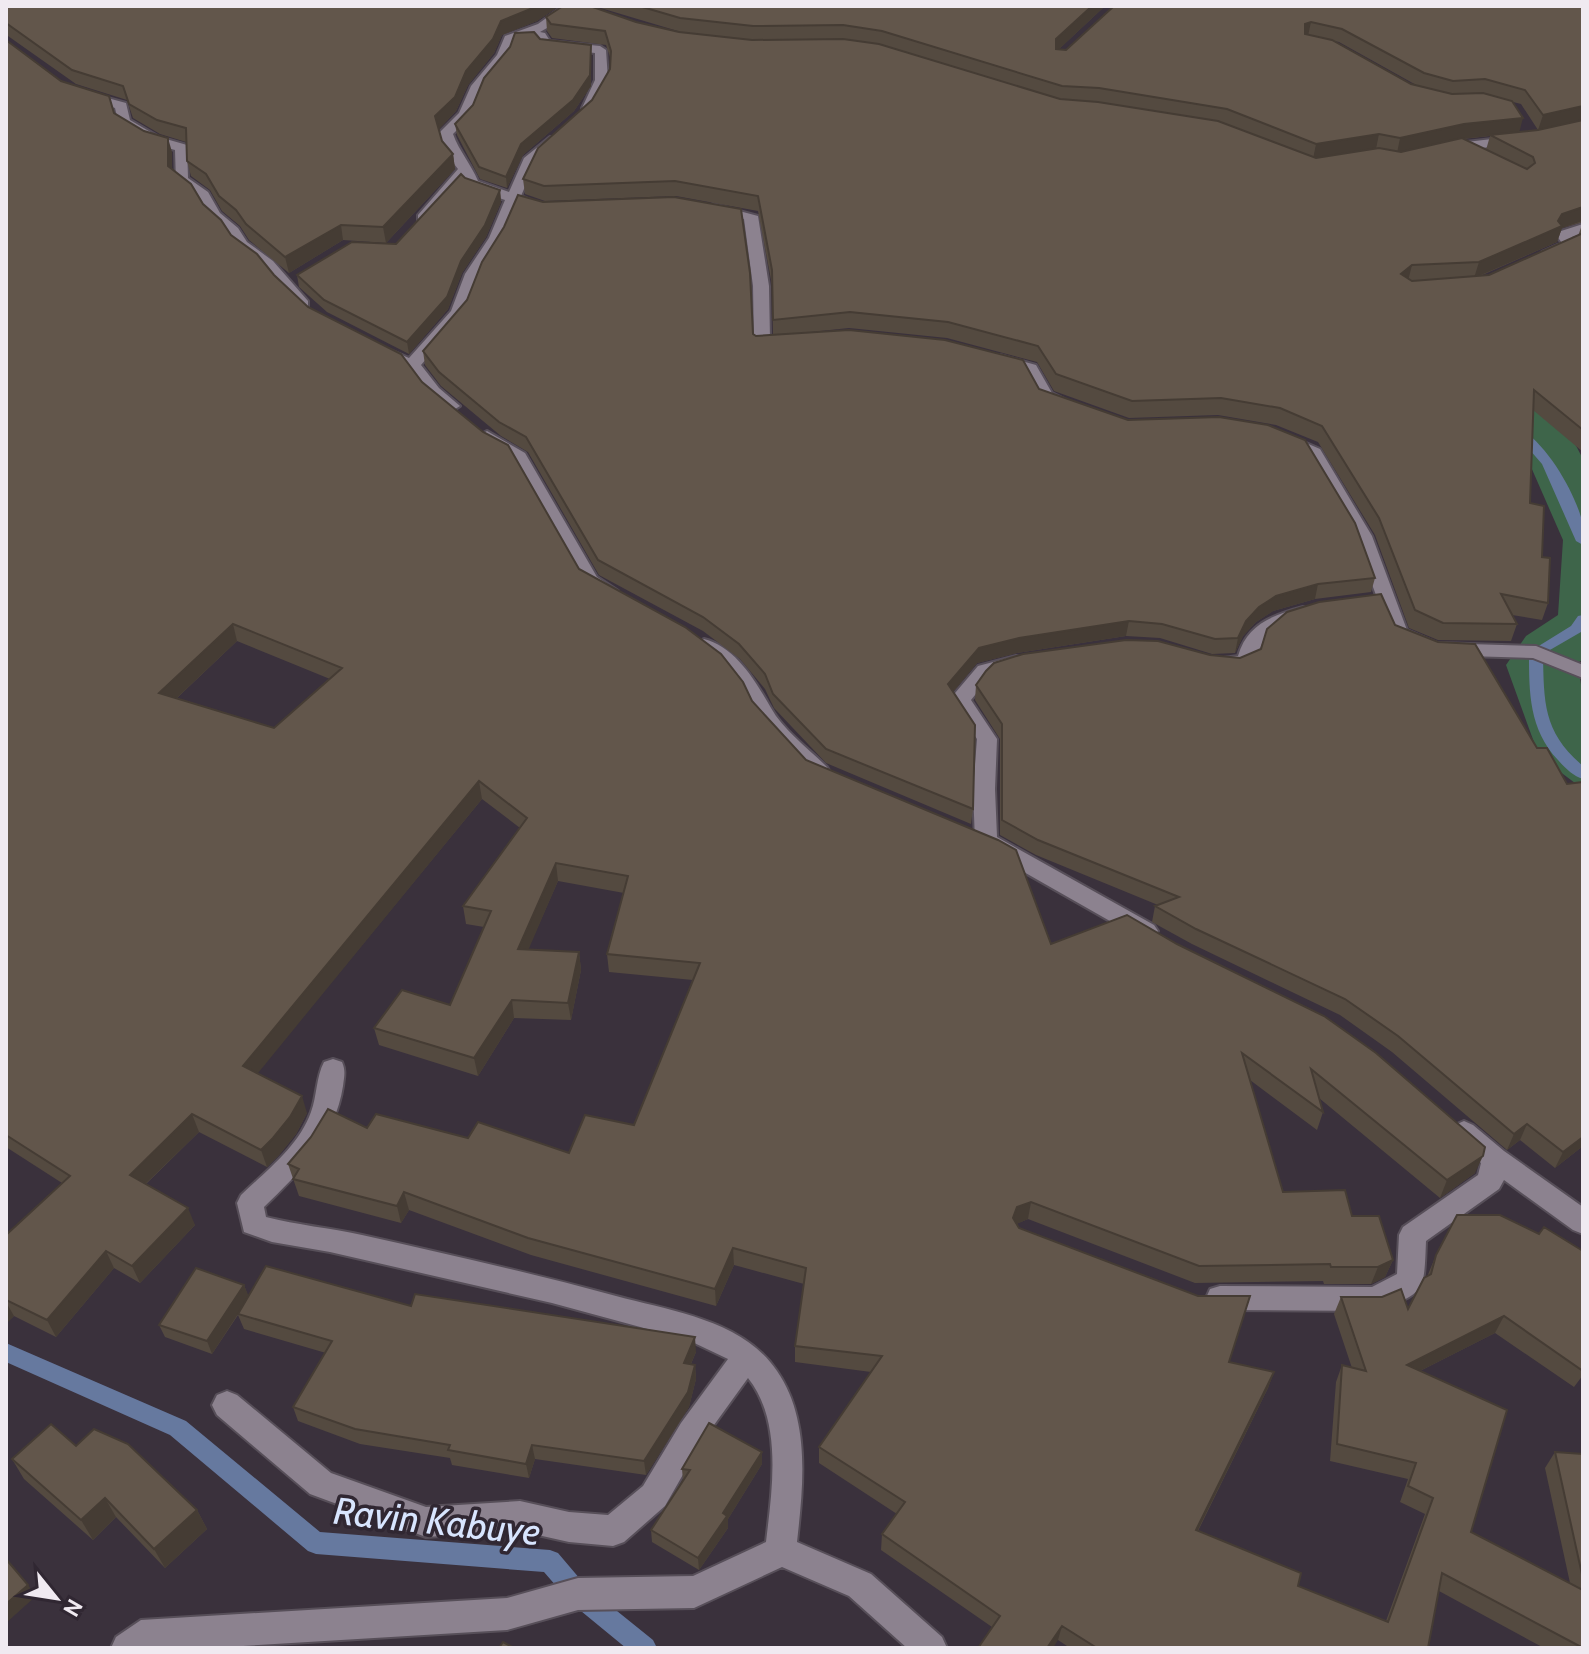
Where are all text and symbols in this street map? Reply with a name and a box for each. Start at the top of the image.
water label: Ravin Kabuye [331,1487,543,1555]
north arrow [16,1558,96,1638]
text: N [57,1594,88,1621]

